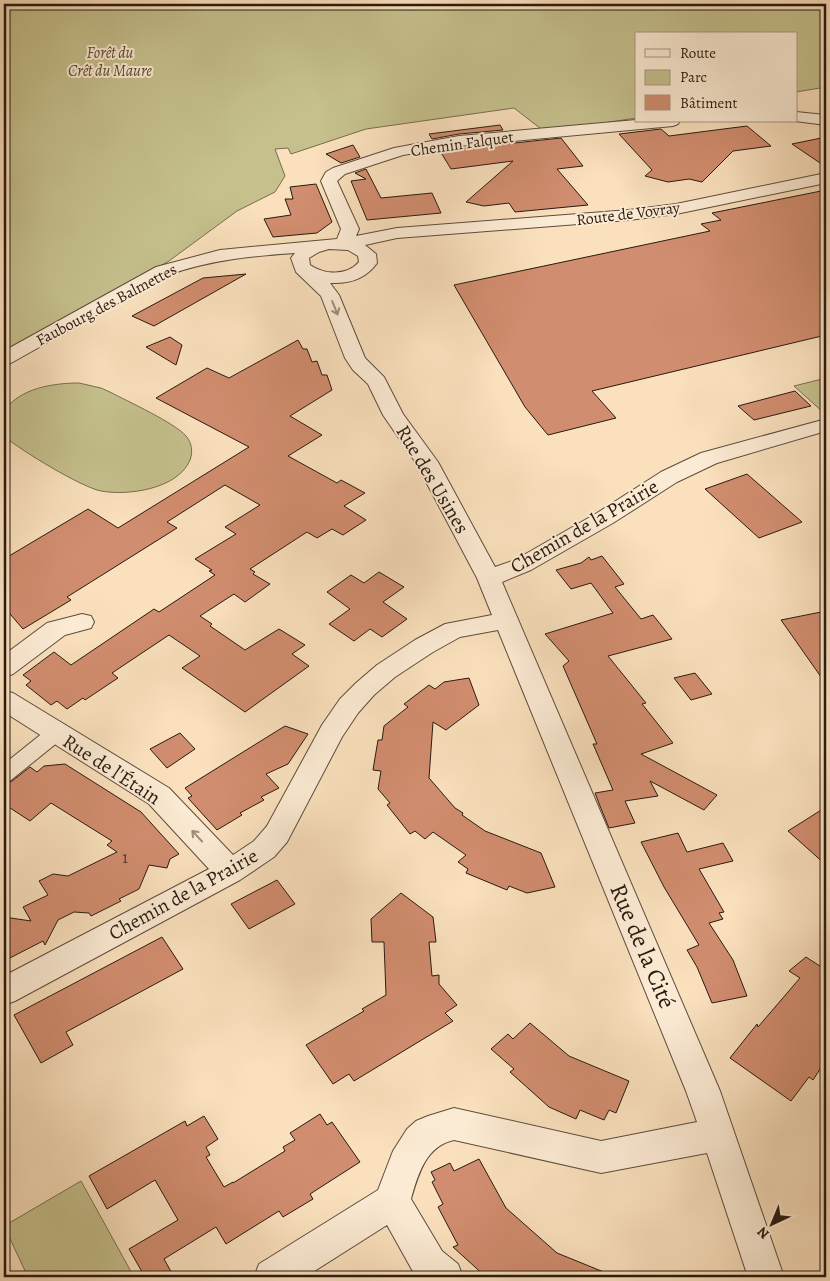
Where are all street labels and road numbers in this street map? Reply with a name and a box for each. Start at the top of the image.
street label: Chemin Falquet [409,126,515,162]
street label: Route de Vovray [575,197,682,231]
street label: Faubourg des Balmettes [32,258,181,351]
street label: Rue des Usines [389,420,476,539]
street label: Chemin de la Prairie [505,473,663,580]
street label: Rue de l'Étain [58,728,166,811]
street label: Chemin de la Prairie [104,842,263,947]
street label: Rue de la Cité [602,879,684,1013]

